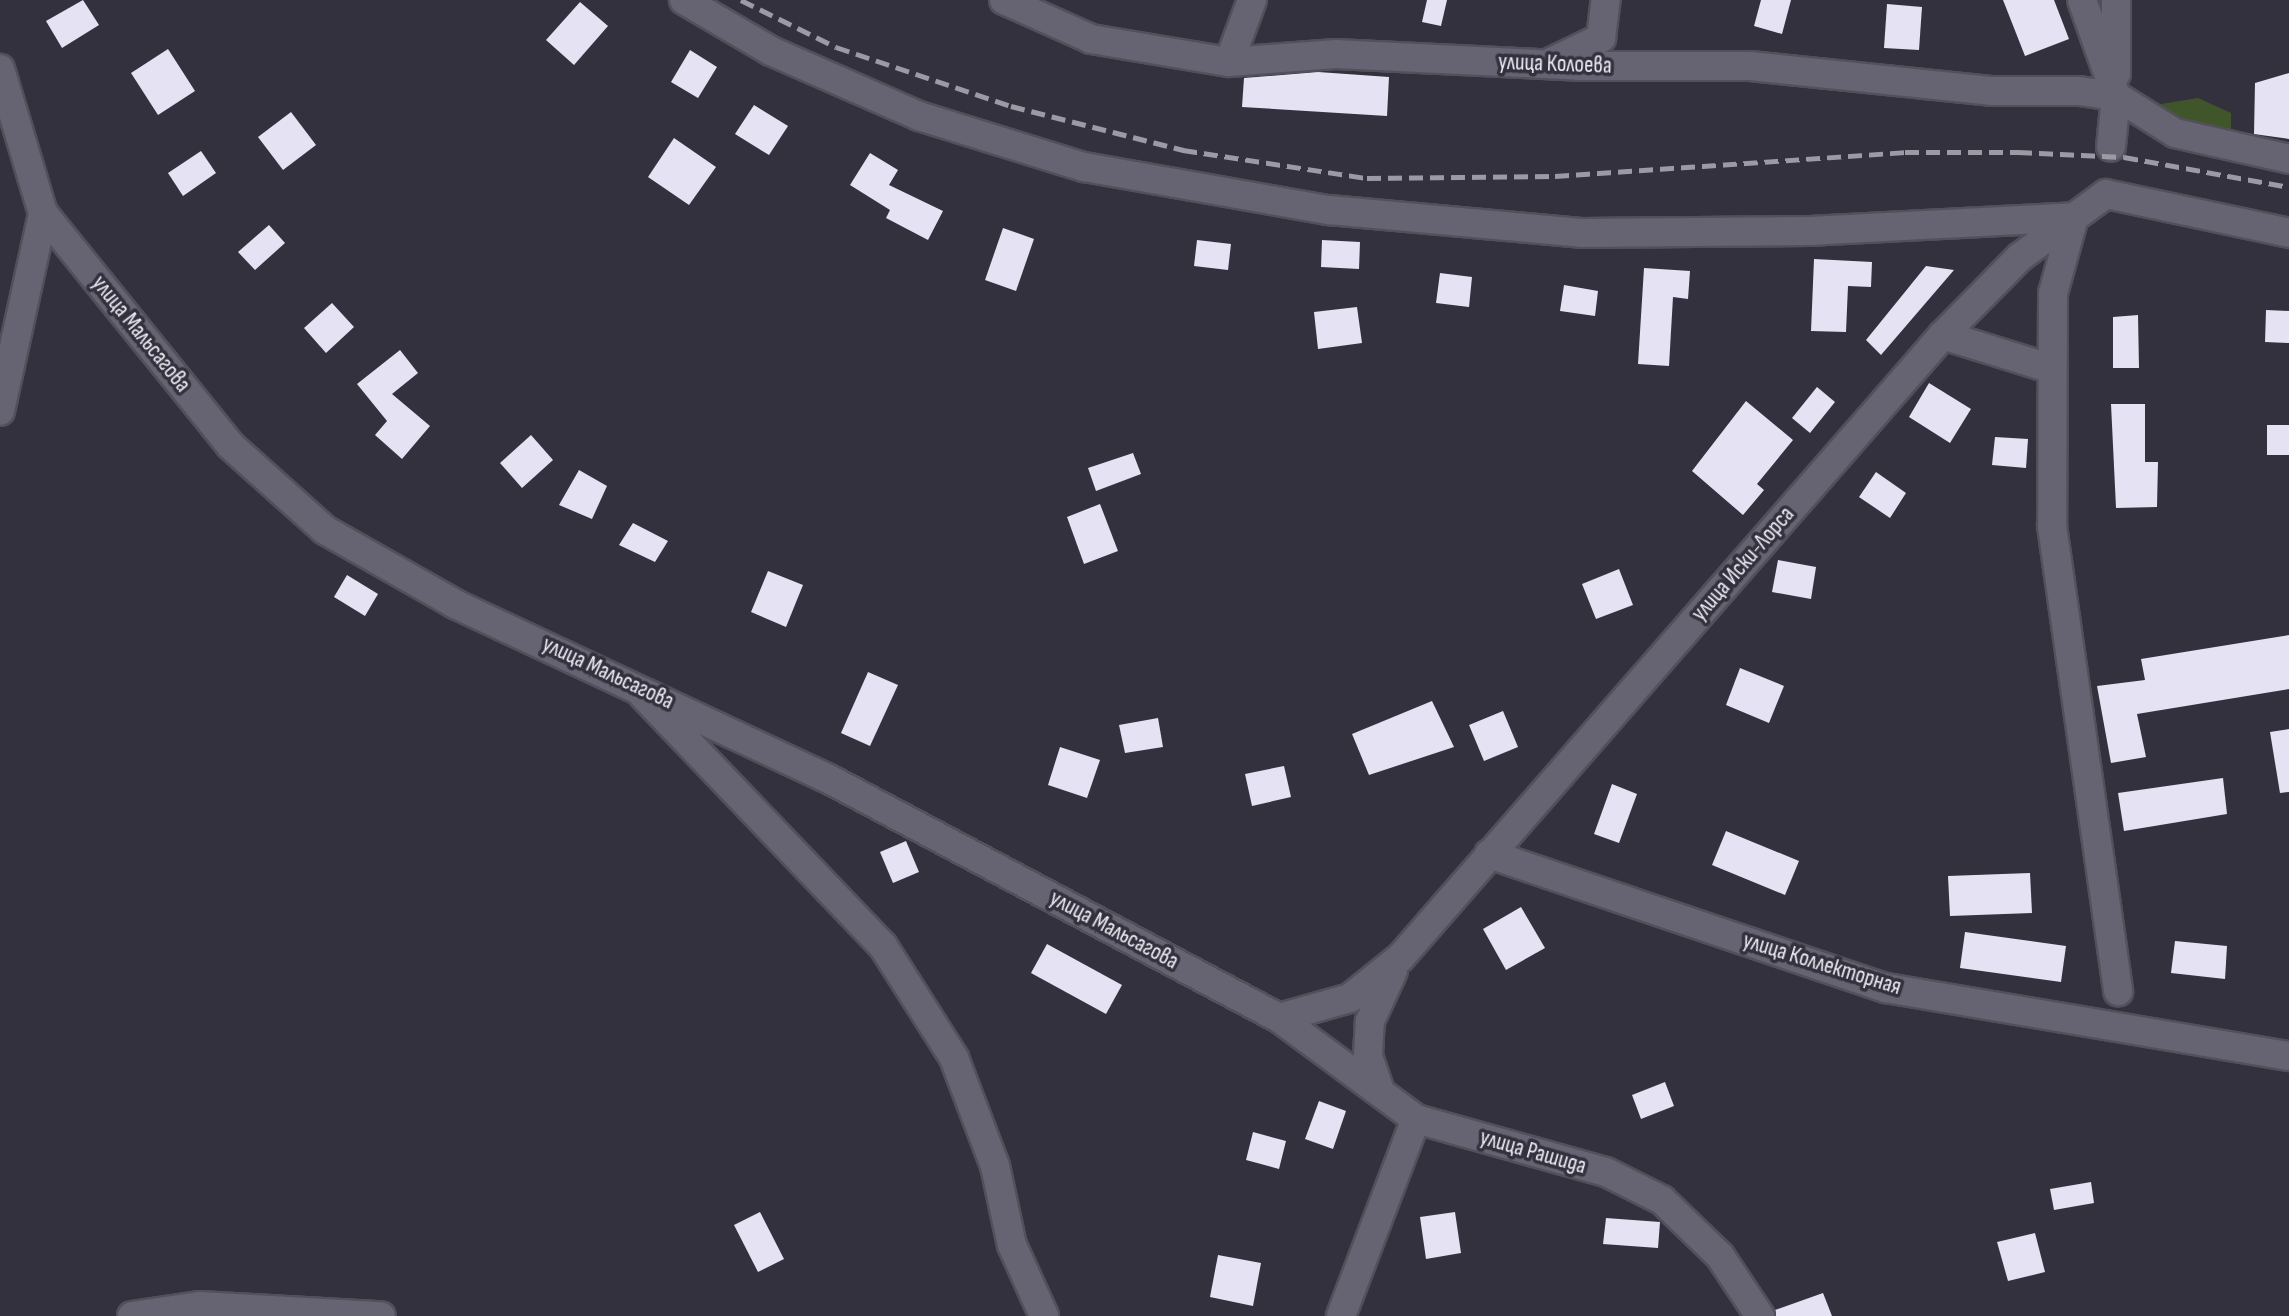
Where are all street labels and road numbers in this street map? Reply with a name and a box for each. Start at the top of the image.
street label: улица Колоева [1498,48,1612,80]
street label: улица Мальсагова [86,270,196,398]
street label: улица Иски-Лорса [1686,501,1800,627]
street label: улица Мальсагова [538,630,678,716]
street label: улица Мальсагова [1045,884,1183,976]
street label: улица Коллекторная [1740,927,1904,1001]
street label: улица Рашида [1477,1124,1589,1180]

